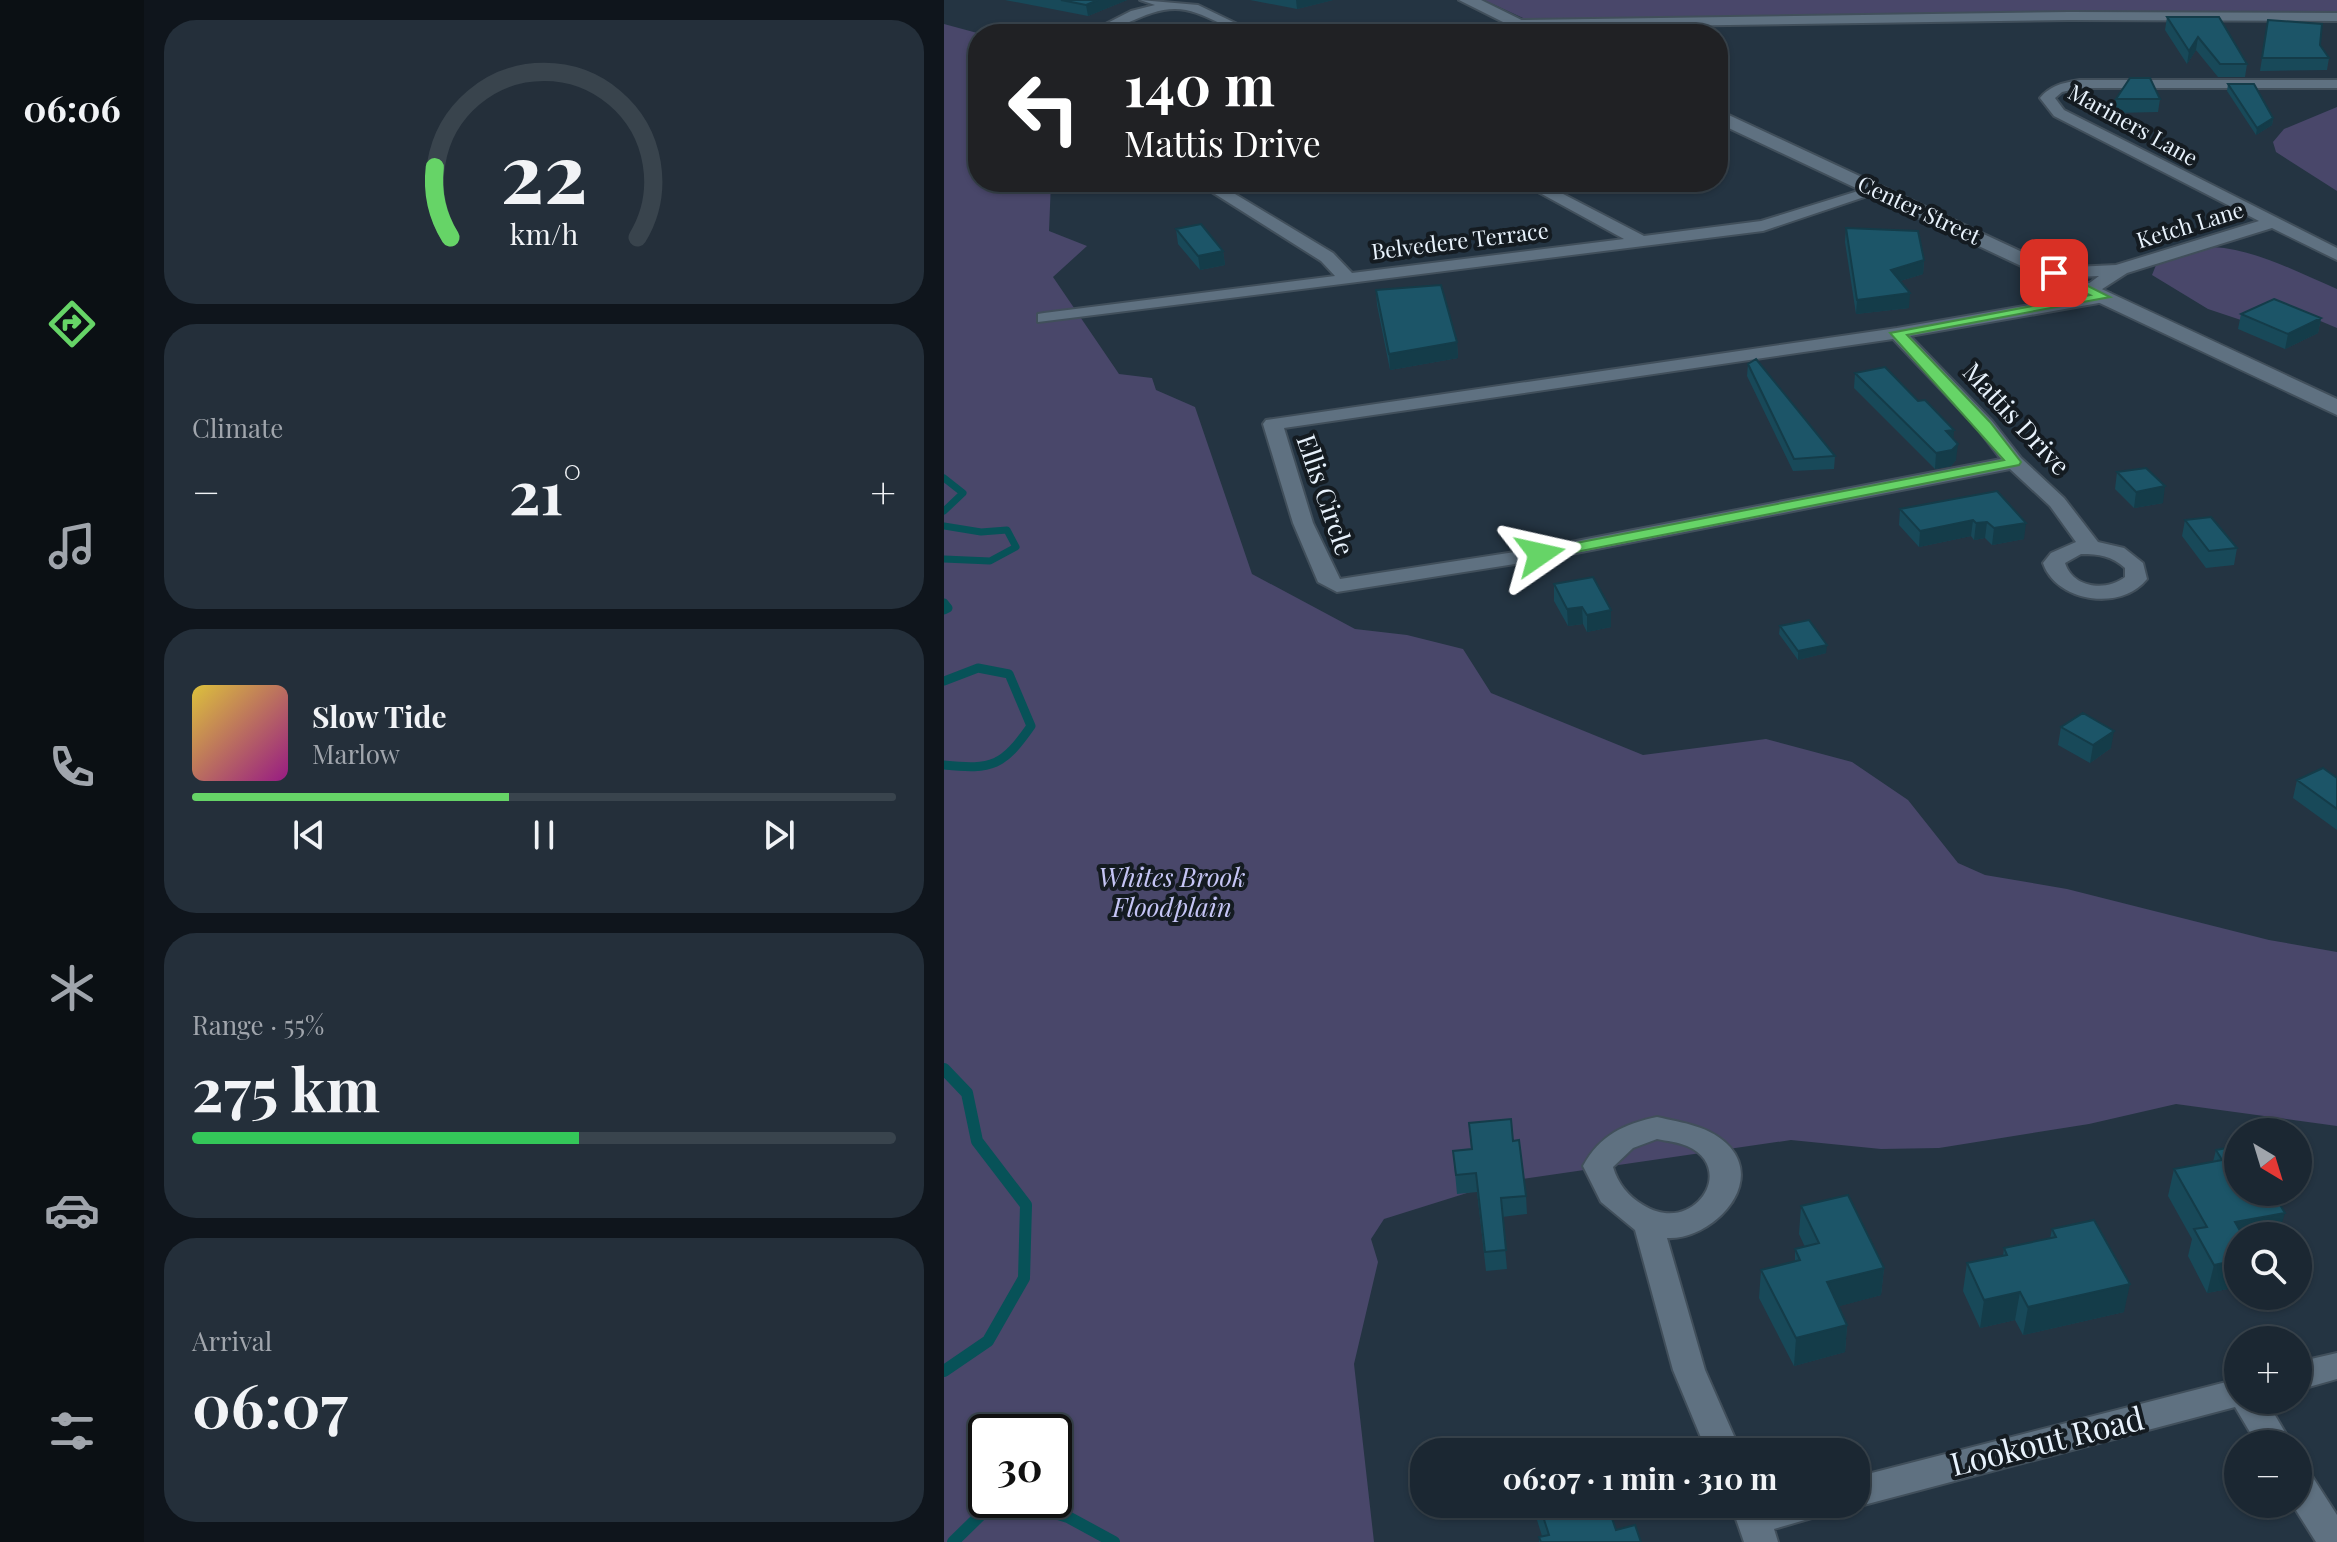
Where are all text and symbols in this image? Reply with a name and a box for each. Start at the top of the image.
text: 140 m [1124,46,1275,121]
icon: left [992,56,1096,160]
street label: Mariners Lane [2063,76,2204,172]
text: 06:06 [23,83,121,131]
text: 22 [500,114,588,225]
text: Mattis Drive [1124,118,1321,166]
street label: Center Street [1853,168,1987,251]
street label: Ketch Lane [2132,194,2247,255]
text: km/h [510,214,578,252]
street label: Belvedere Terrace [1370,214,1550,266]
pin [2020,239,2088,307]
icon: arrive [2032,251,2076,295]
icon: directions [44,296,100,352]
street label: Mattis Drive [1956,354,2078,482]
text: Climate [192,410,283,445]
street label: Ellis Circle [1289,429,1363,560]
text: 21° [509,450,582,530]
text: − [192,461,220,520]
text: + [870,461,896,520]
position arrow [1498,512,1582,596]
icon: music [44,518,100,574]
text: Slow Tide [312,696,447,736]
text: Marlow [312,736,400,771]
icon: phone [44,739,100,795]
icon: previous [287,813,331,857]
icon: pause [522,813,566,857]
icon: next [757,813,801,857]
park label: Whites Brook Floodplain [1098,859,1246,924]
icon: climate [44,960,100,1016]
text: Range · 55% [192,1007,324,1042]
text: 275 km [192,1047,380,1127]
north arrow [2224,1118,2312,1206]
map controls [2224,1118,2312,1518]
icon: car [44,1182,100,1238]
button: search [2224,1222,2312,1310]
text: Arrival [192,1323,272,1358]
button: + [2224,1326,2312,1414]
text: 06:07 [192,1363,348,1443]
street label: Lookout Road [1945,1395,2148,1484]
icon: filters [44,1403,100,1459]
speed limit sign: 30 [968,1414,1072,1518]
button: − [2224,1430,2312,1518]
text: 06:07 · 1 min · 310 m [1503,1458,1777,1498]

